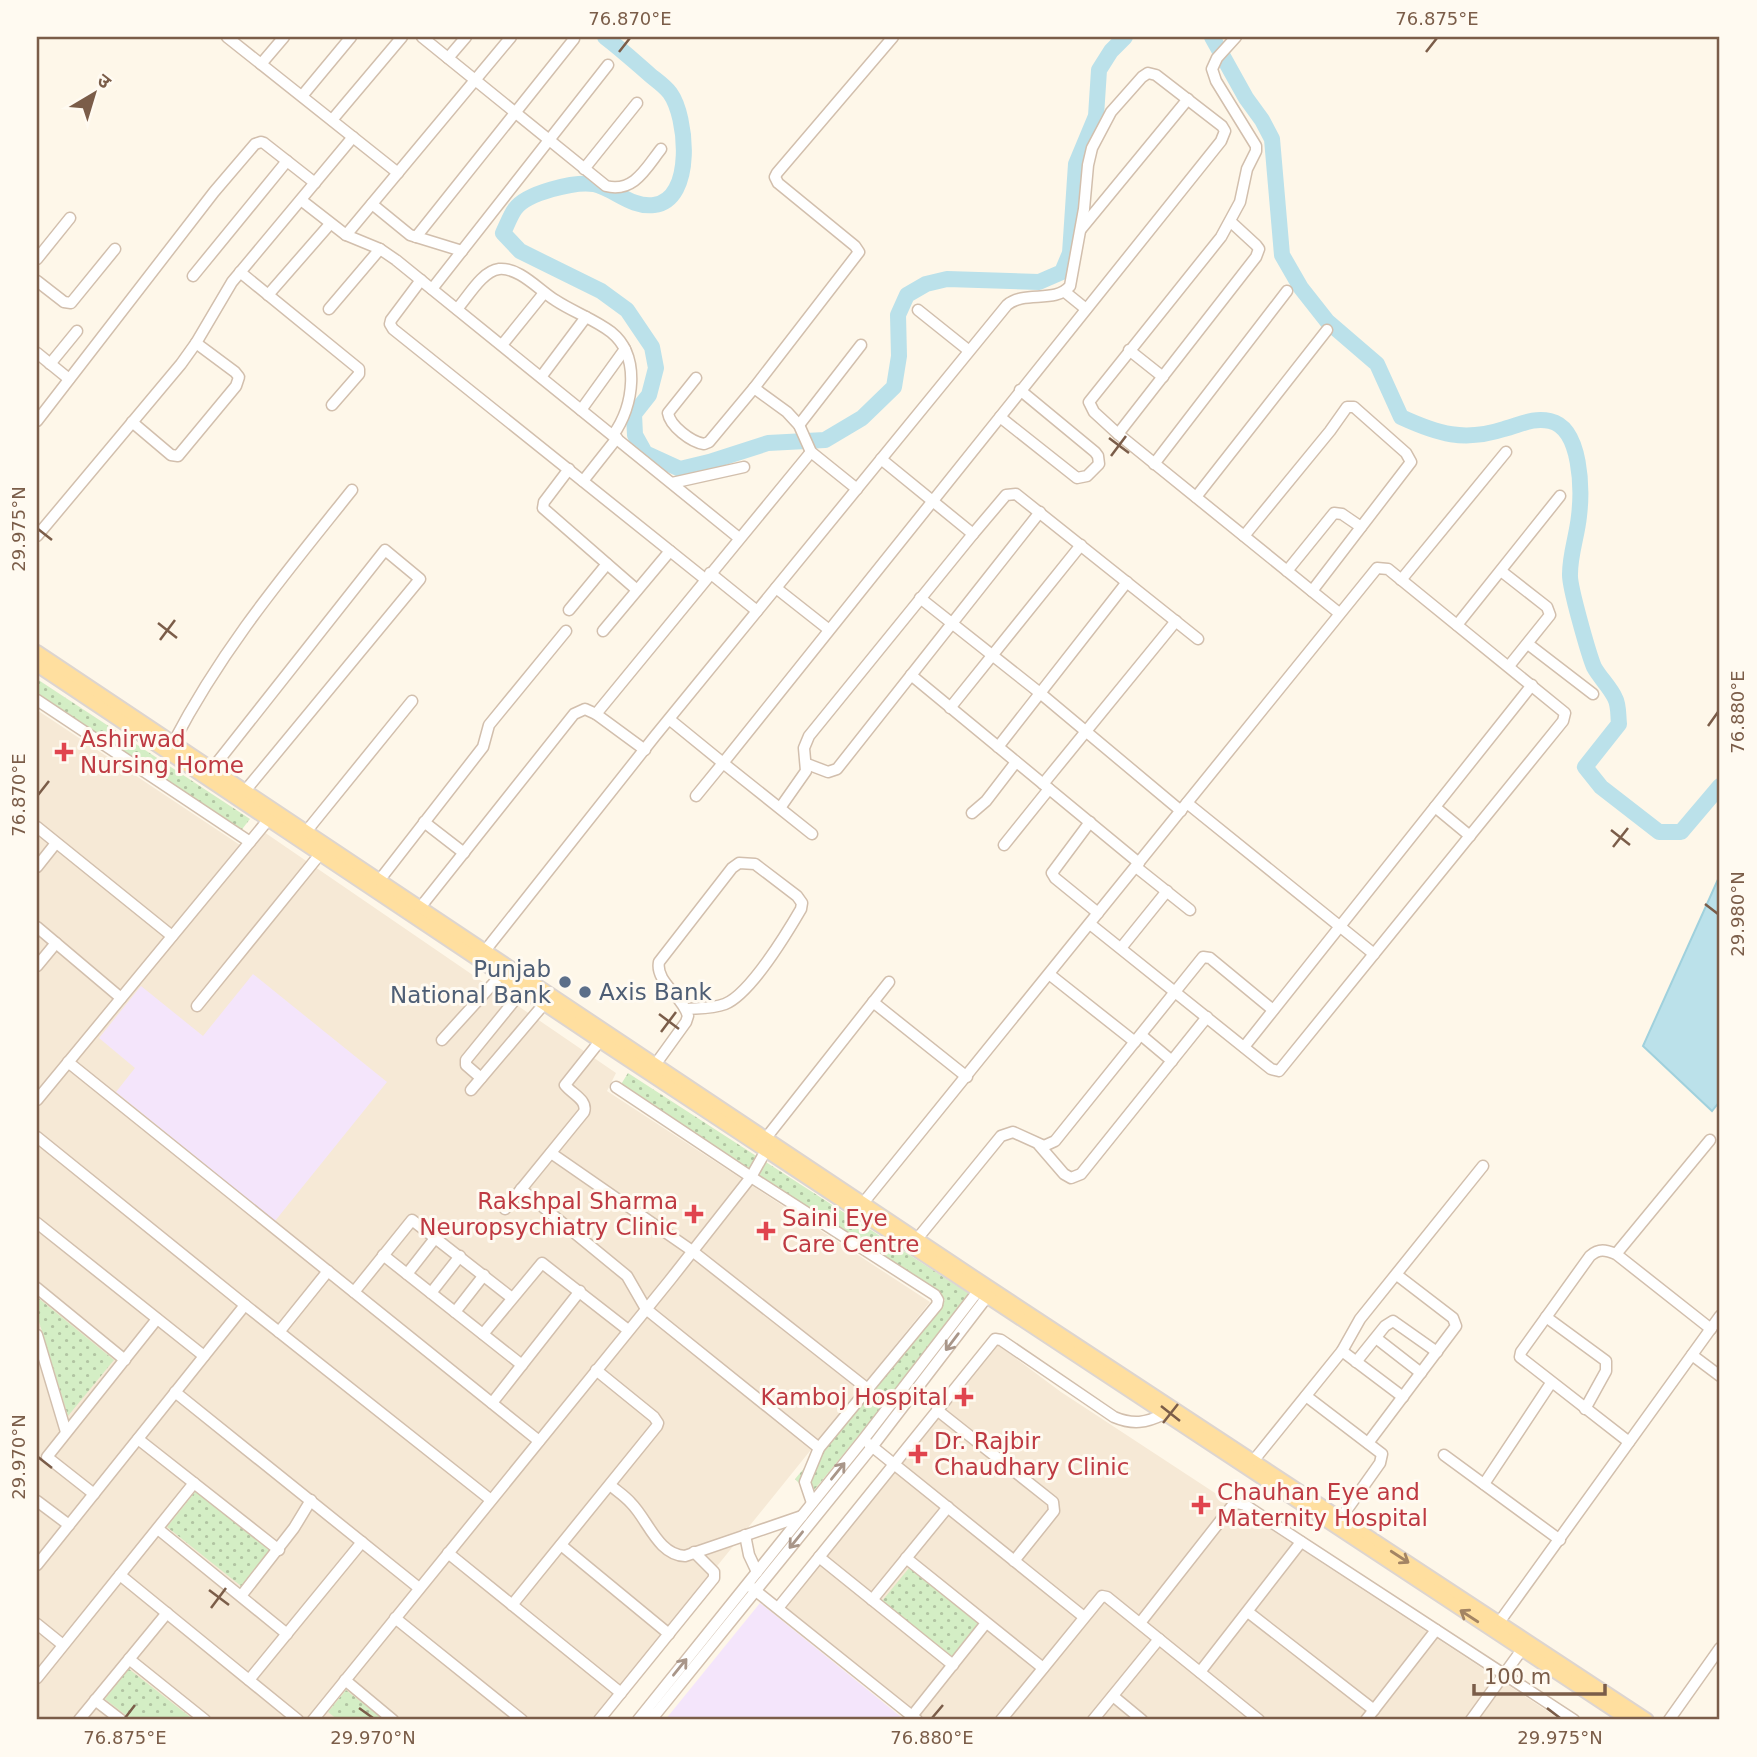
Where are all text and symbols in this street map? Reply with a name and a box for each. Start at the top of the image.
text: 76.870°E [588,8,672,29]
text: 76.875°E [1395,8,1479,29]
north arrow [60,60,130,130]
text: उ [93,69,116,93]
text: 29.975°N [8,486,29,572]
text: 76.880°E [1727,670,1748,754]
place label: Ashirwad Nursing Home [80,726,244,778]
marker: Ashirwad Nursing Home [54,742,74,762]
text: 76.870°E [8,753,29,837]
text: 29.980°N [1727,871,1748,957]
place label: Punjab National Bank [390,956,552,1008]
marker: Punjab National Bank [557,974,573,990]
place label: Axis Bank [599,979,712,1005]
marker: Axis Bank [577,984,593,1000]
place label: Rakshpal Sharma Neuropsychiatry Clinic [419,1188,678,1240]
marker: Rakshpal Sharma Neuropsychiatry Clinic [684,1204,704,1224]
place label: Saini Eye Care Centre [782,1205,919,1257]
marker: Saini Eye Care Centre [756,1221,776,1241]
one-way arrow [944,1333,959,1351]
place label: Kamboj Hospital [761,1384,948,1410]
marker: Kamboj Hospital [954,1387,974,1407]
text: 29.970°N [8,1414,29,1500]
place label: Dr. Rajbir Chaudhary Clinic [934,1428,1129,1480]
marker: Dr. Rajbir Chaudhary Clinic [908,1444,928,1464]
one-way arrow [830,1462,846,1480]
place label: Chauhan Eye and Maternity Hospital [1217,1479,1428,1531]
marker: Chauhan Eye and Maternity Hospital [1191,1495,1211,1515]
one-way arrow [788,1531,804,1549]
one-way arrow [1390,1549,1409,1564]
one-way arrow [1460,1609,1479,1623]
scale bar [1474,1652,1605,1696]
one-way arrow [673,1658,688,1677]
text: 100 m [1484,1665,1551,1689]
text: 76.875°E [83,1727,167,1748]
text: 29.970°N [330,1727,416,1748]
text: 76.880°E [890,1727,974,1748]
text: 29.975°N [1517,1727,1603,1748]

